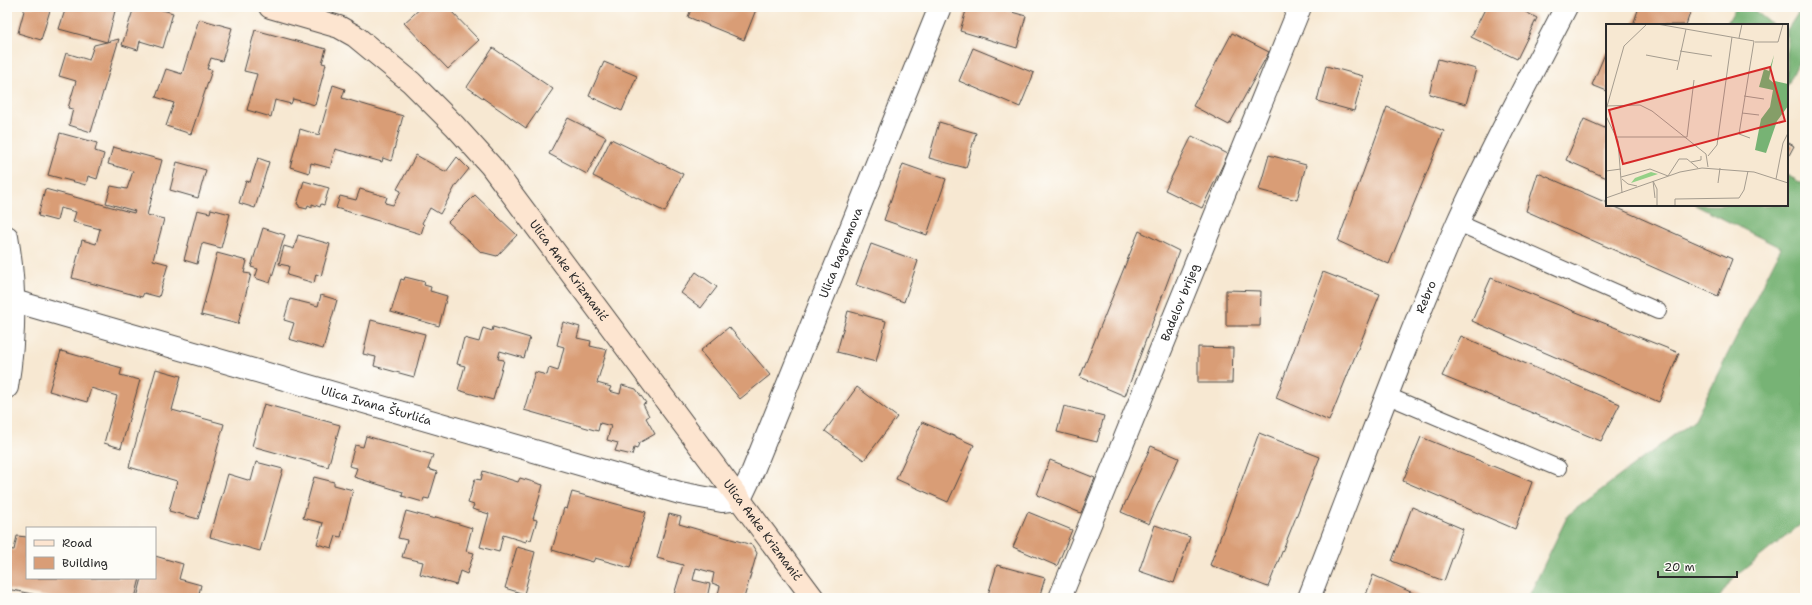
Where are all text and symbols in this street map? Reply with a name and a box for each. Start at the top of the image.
inset map [1606,24,1788,206]
street label: Ulica bagremova [815,205,866,301]
street label: Ulica Anke Krizmanić [526,217,612,324]
street label: Badelov brijeg [1157,261,1203,344]
street label: Rebro [1412,278,1440,316]
street label: Ulica Ivana Šturlića [319,382,434,429]
street label: Ulica Anke Krizmanić [719,476,805,584]
legend [26,527,156,579]
text: Road [62,535,93,551]
scale bar [1658,553,1737,579]
text: Building [62,555,108,571]
text: 20 m [1664,559,1695,575]

